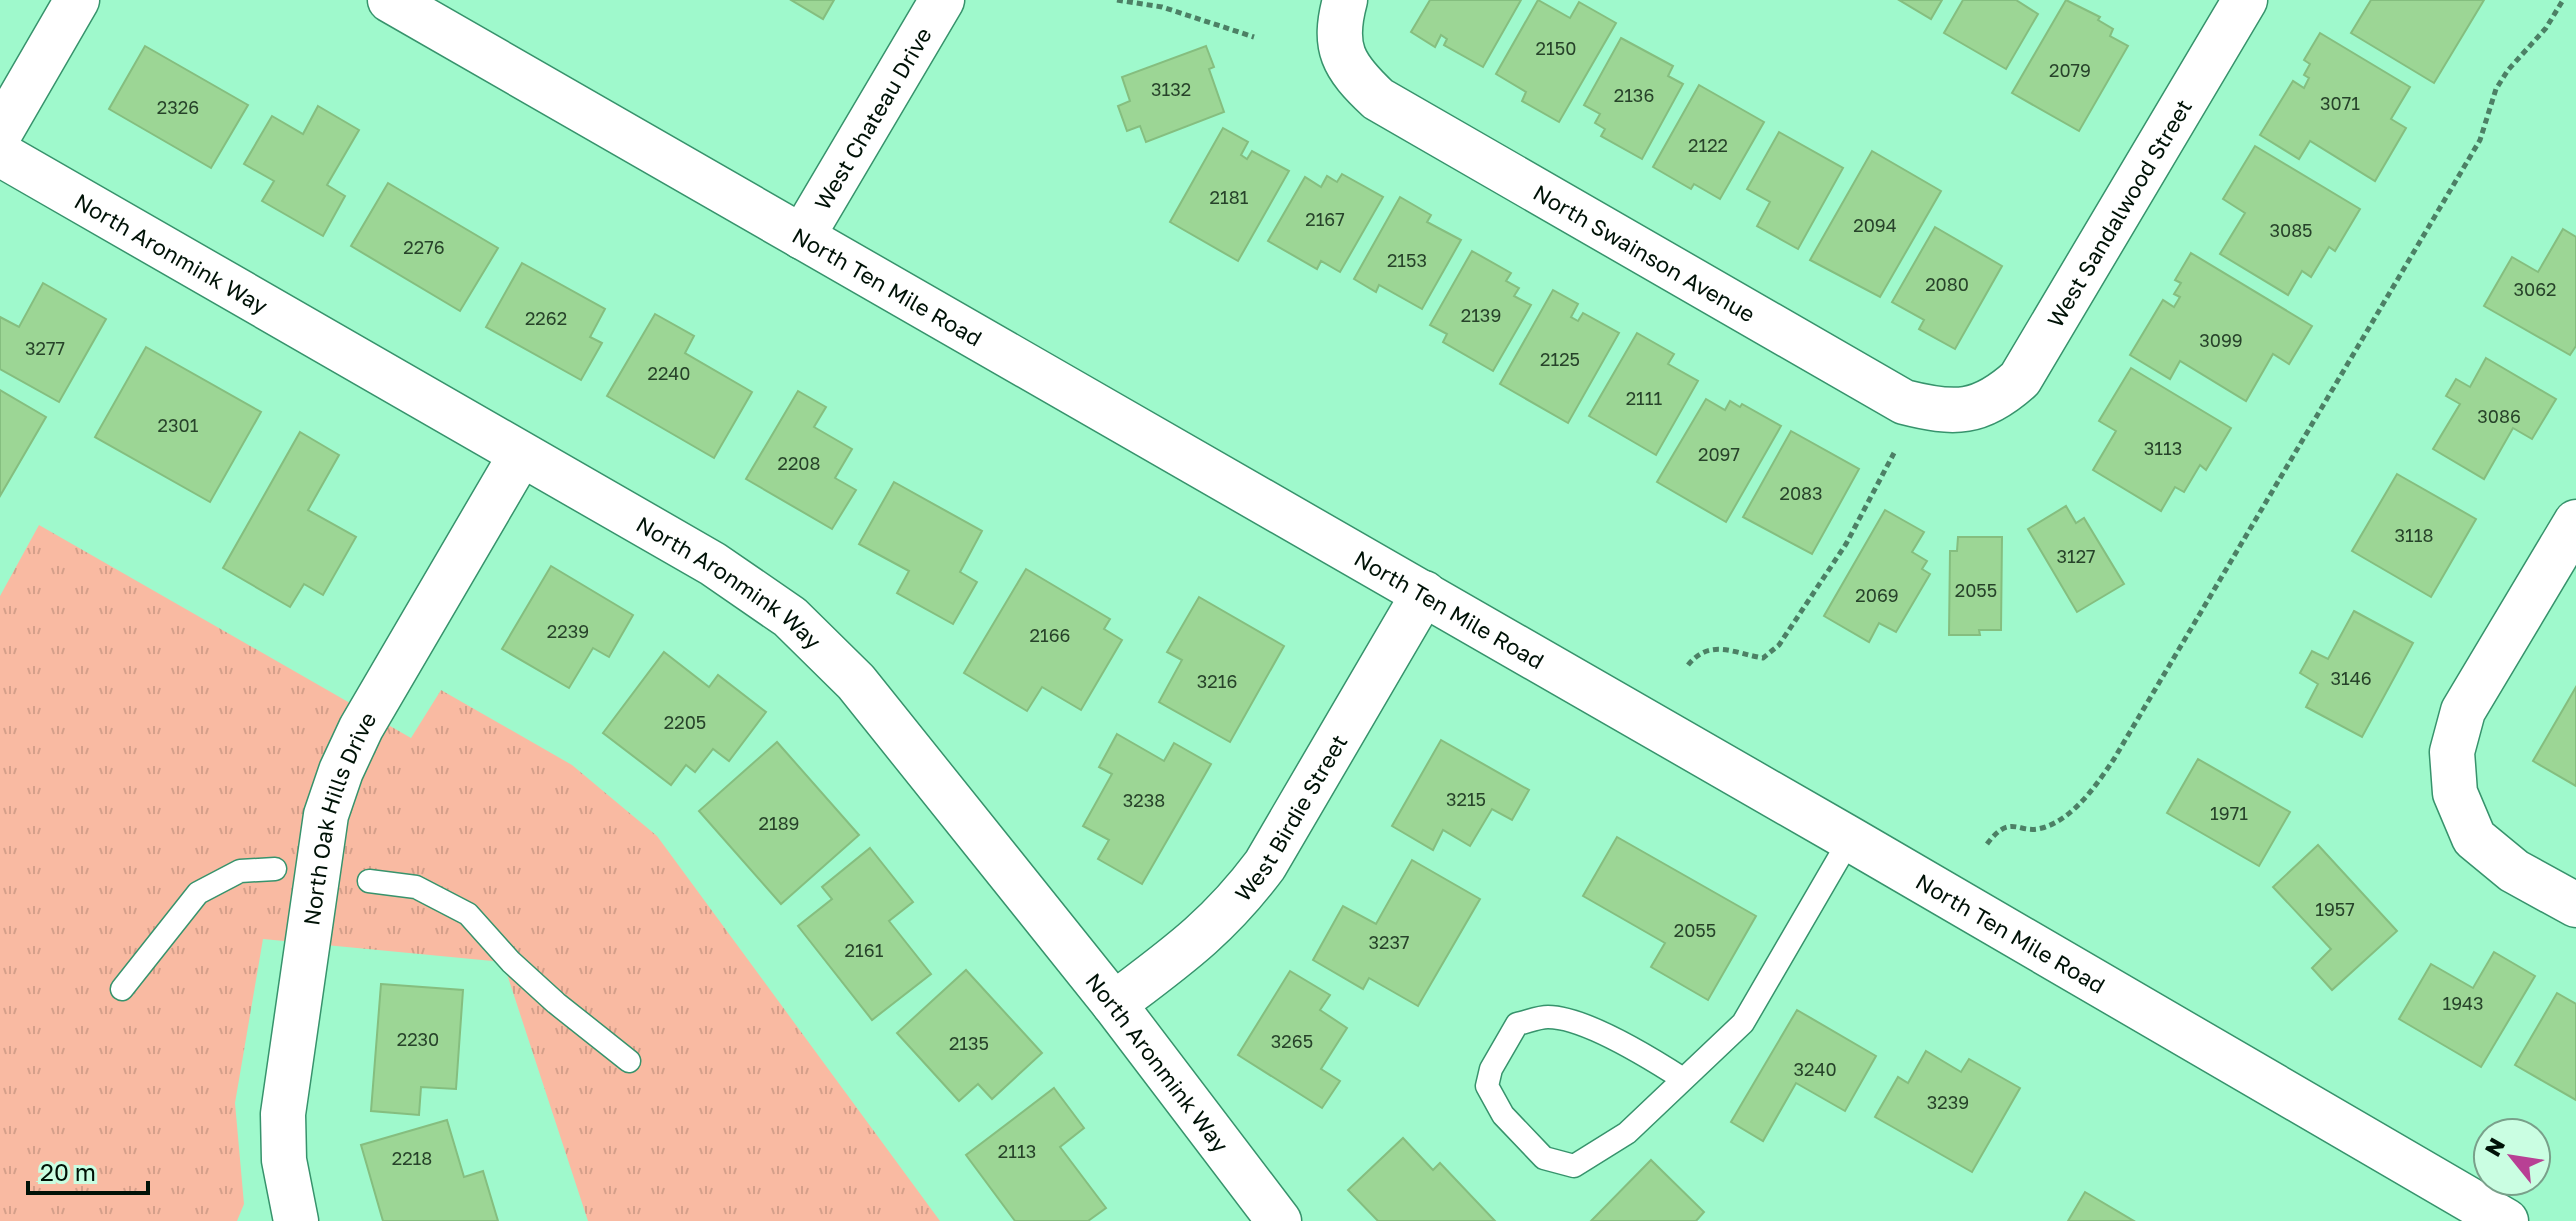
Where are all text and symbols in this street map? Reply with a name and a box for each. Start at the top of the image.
street label: West Chateau Drive [808,22,936,214]
house number: 2150 [1536,37,1576,59]
house number: 2079 [2049,59,2091,81]
house number: 3132 [1151,78,1191,100]
house number: 2136 [1614,84,1654,106]
house number: 3071 [2320,92,2360,114]
street label: West Sandalwood Street [2041,94,2197,331]
house number: 2326 [157,96,199,118]
house number: 2122 [1688,134,1728,156]
street label: North Swainson Avenue [1529,178,1760,327]
house number: 2181 [1210,186,1249,208]
street label: North Aronmink Way [70,187,273,319]
house number: 2167 [1305,208,1345,230]
house number: 2094 [1853,214,1897,236]
house number: 3085 [2269,219,2313,241]
street label: North Ten Mile Road [788,221,987,351]
house number: 2276 [403,236,445,258]
house number: 2153 [1387,249,1427,271]
house number: 2080 [1925,273,1969,295]
house number: 3062 [2513,278,2557,300]
house number: 2139 [1461,304,1501,326]
house number: 2262 [525,307,567,329]
house number: 3099 [2199,329,2243,351]
house number: 3277 [25,337,65,359]
house number: 2125 [1540,348,1580,370]
house number: 2240 [647,362,691,384]
house number: 2111 [1626,387,1663,409]
house number: 3086 [2477,405,2521,427]
house number: 2301 [158,414,199,436]
house number: 3113 [2144,437,2182,459]
house number: 2097 [1698,443,1740,465]
house number: 2208 [777,452,821,474]
house number: 2083 [1779,482,1823,504]
street label: North Aronmink Way [632,510,827,654]
house number: 3118 [2395,524,2433,546]
street label: North Ten Mile Road [1350,544,1549,674]
house number: 3127 [2056,545,2096,567]
house number: 2055 [1955,579,1997,601]
house number: 2069 [1855,584,1899,606]
house number: 2239 [547,620,589,642]
house number: 2166 [1030,624,1070,646]
house number: 3146 [2330,667,2372,689]
house number: 3216 [1197,670,1237,692]
street label: North Oak Hills Drive [297,707,381,927]
house number: 2205 [664,711,706,733]
street label: West Birdie Street [1229,729,1352,906]
house number: 3215 [1446,788,1486,810]
house number: 3238 [1123,789,1165,811]
house number: 1971 [2210,802,2248,824]
house number: 2189 [758,812,800,834]
street label: North Ten Mile Road [1911,867,2110,998]
house number: 1957 [2315,898,2355,920]
house number: 2055 [1674,919,1716,941]
house number: 3237 [1368,931,1410,953]
house number: 2161 [845,939,884,961]
street label: North Aronmink Way [1081,967,1235,1157]
house number: 1943 [2442,992,2484,1014]
house number: 2230 [397,1028,439,1050]
house number: 3265 [1271,1030,1313,1052]
house number: 2135 [949,1032,989,1054]
house number: 3240 [1793,1058,1837,1080]
house number: 3239 [1927,1091,1969,1113]
north arrow [2472,1117,2552,1197]
text: N [2478,1133,2510,1161]
house number: 2113 [998,1140,1036,1162]
scale bar [28,1145,148,1195]
house number: 2218 [392,1147,432,1169]
text: 20 m [40,1157,96,1186]

